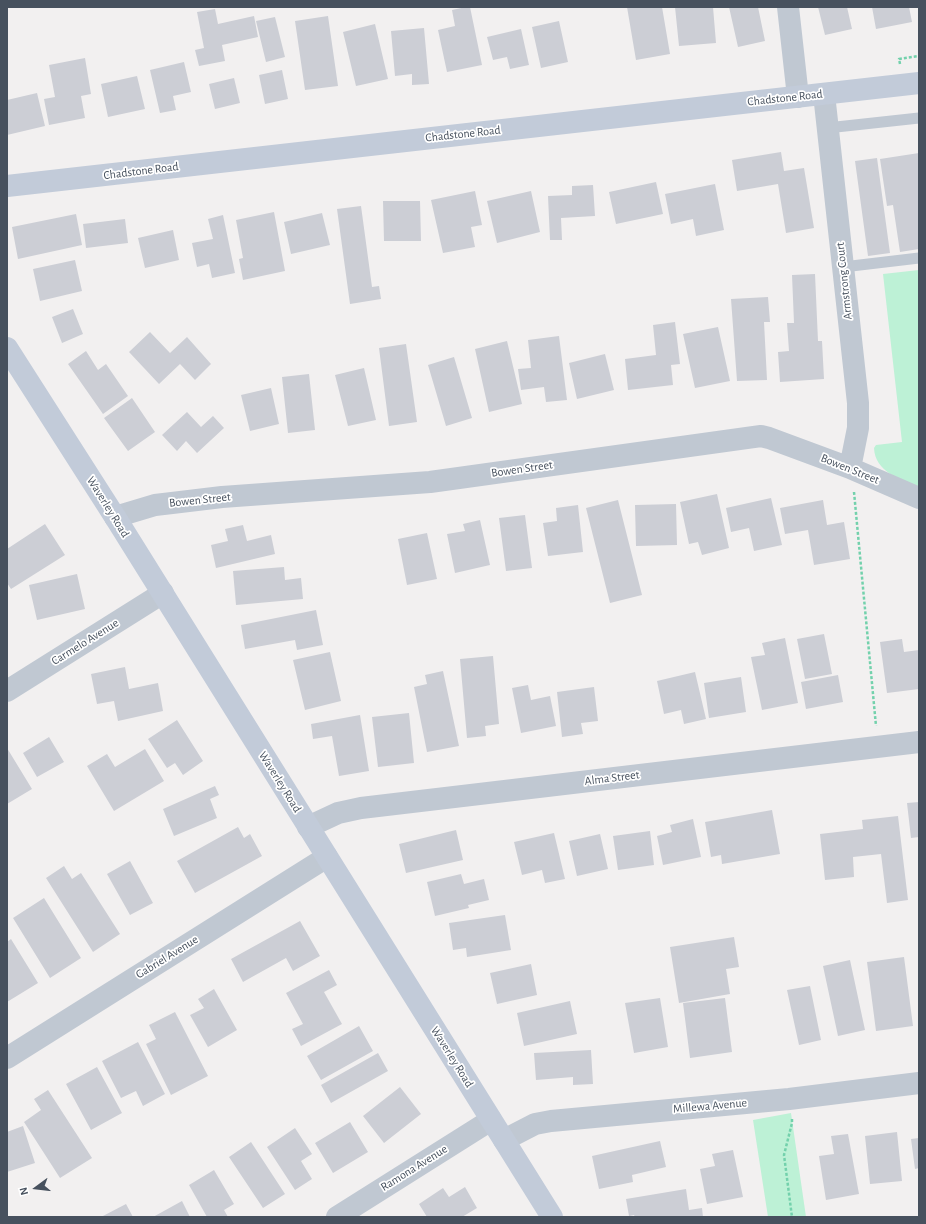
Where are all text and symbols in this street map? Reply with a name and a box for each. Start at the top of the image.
street label: Chadstone Road [747,87,823,109]
street label: Chadstone Road [425,123,501,145]
street label: Chadstone Road [103,159,179,183]
street label: Armstrong Court [833,242,855,320]
street label: Bowen Street [819,451,881,487]
street label: Bowen Street [490,458,554,480]
street label: Waverley Road [84,474,132,540]
street label: Bowen Street [168,490,232,510]
street label: Carmelo Avenue [49,616,121,668]
street label: Waverley Road [256,749,304,815]
street label: Alma Street [584,767,640,789]
street label: Gabriel Avenue [133,932,201,982]
street label: Waverley Road [428,1024,476,1090]
street label: Millewa Avenue [672,1096,748,1116]
street label: Ramona Avenue [378,1142,450,1194]
north arrow [16,1168,56,1208]
text: N [18,1186,30,1196]

